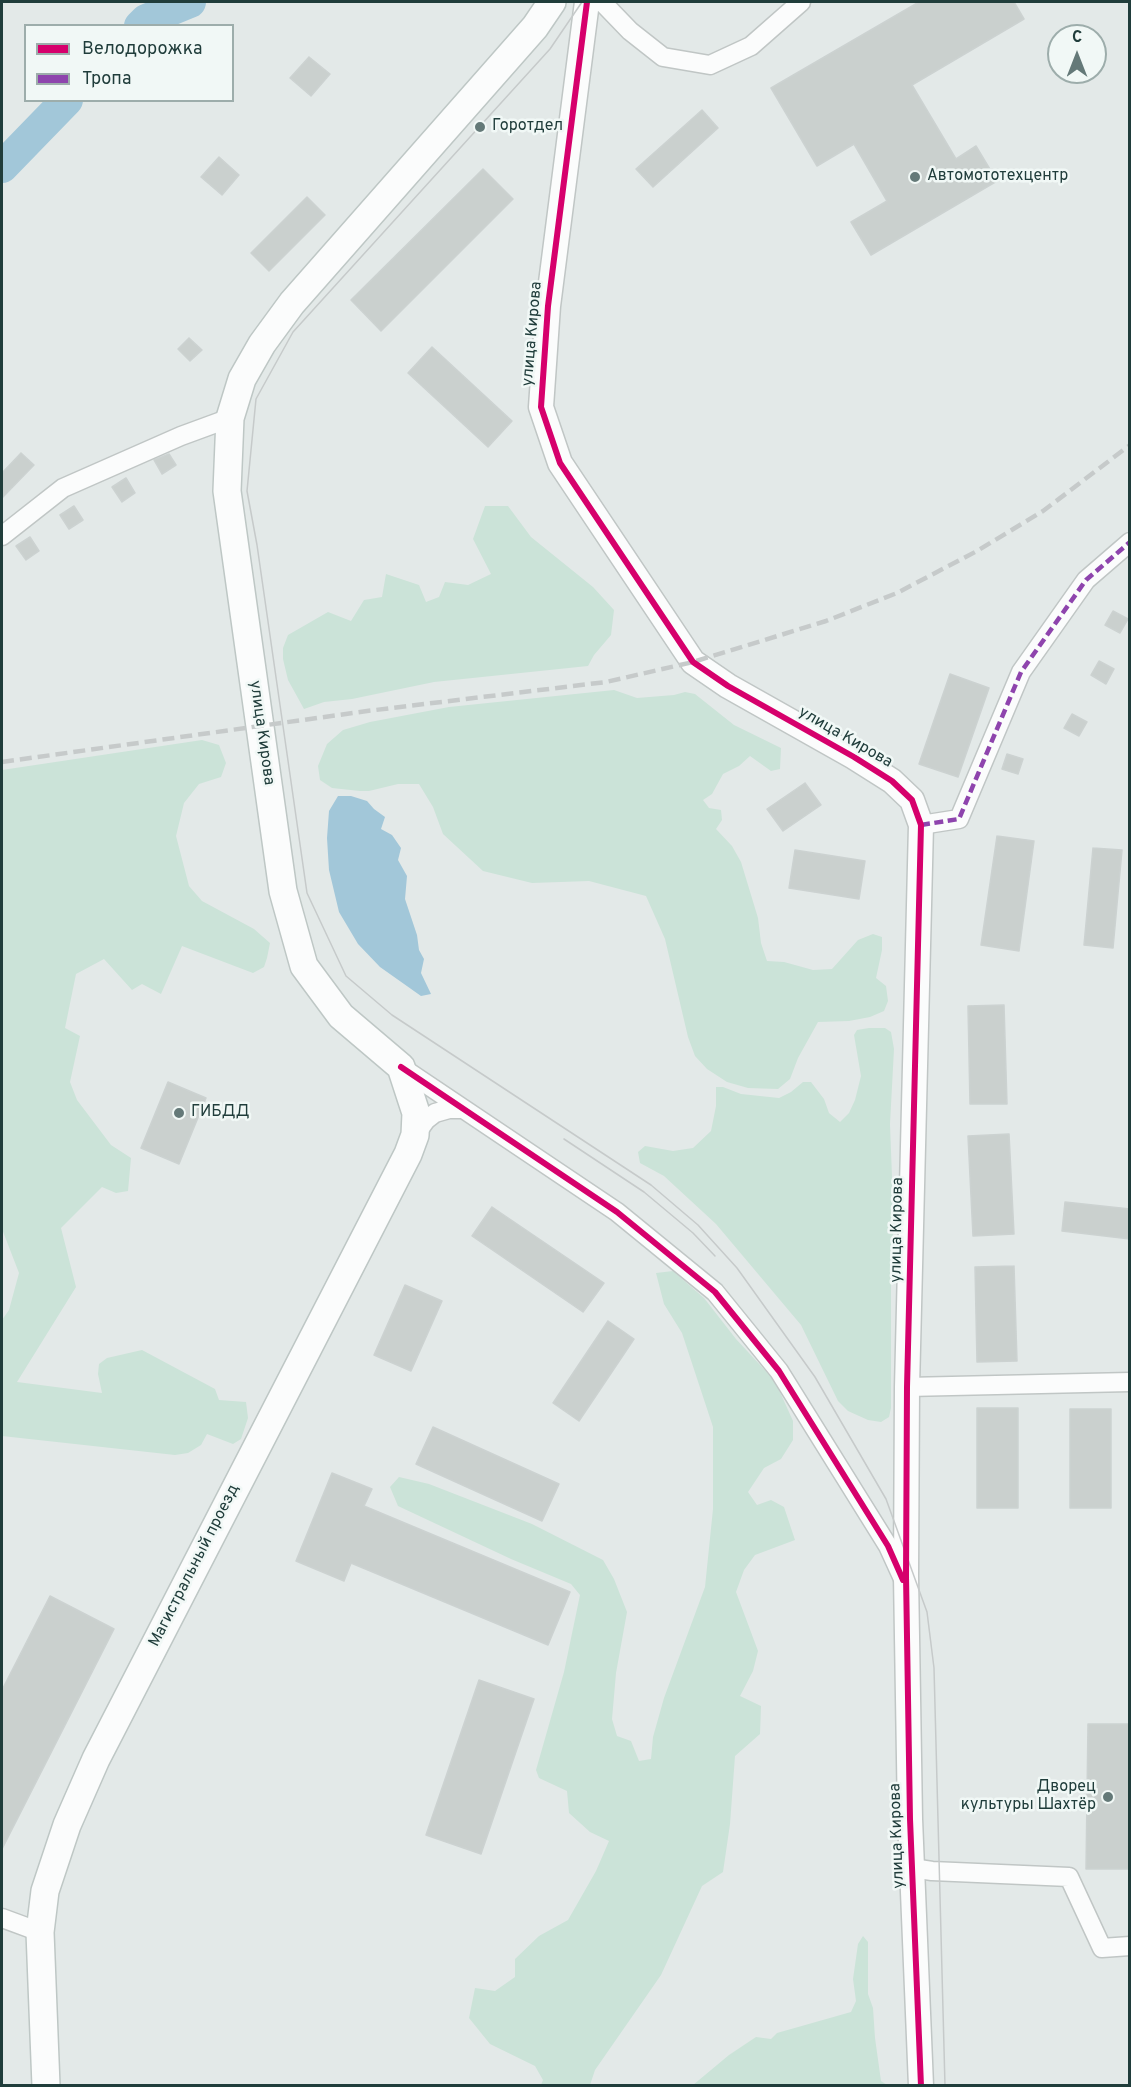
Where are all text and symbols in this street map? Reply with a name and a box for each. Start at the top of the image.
legend [24,24,234,102]
north arrow [1047,24,1107,84]
text: С [1072,28,1082,48]
text: Велодорожка [82,38,202,61]
text: Тропа [82,68,131,91]
place label: Горотдел [492,117,563,137]
marker: Горотдел [473,120,487,134]
place label: Автомототехцентр [927,167,1068,187]
marker: Автомототехцентр [908,170,922,184]
street label: улица Кирова [519,281,547,387]
street label: улица Кирова [244,679,278,787]
street label: улица Кирова [795,703,895,773]
place label: ГИБДД [191,1103,249,1123]
marker: ГИБДД [172,1106,186,1120]
street label: улица Кирова [887,1177,909,1283]
street label: Магистральный проезд [146,1482,244,1650]
place label: Дворец культуры Шахтёр [961,1778,1096,1816]
street label: улица Кирова [887,1783,909,1889]
marker: Дворец культуры Шахтёр [1101,1790,1115,1804]

